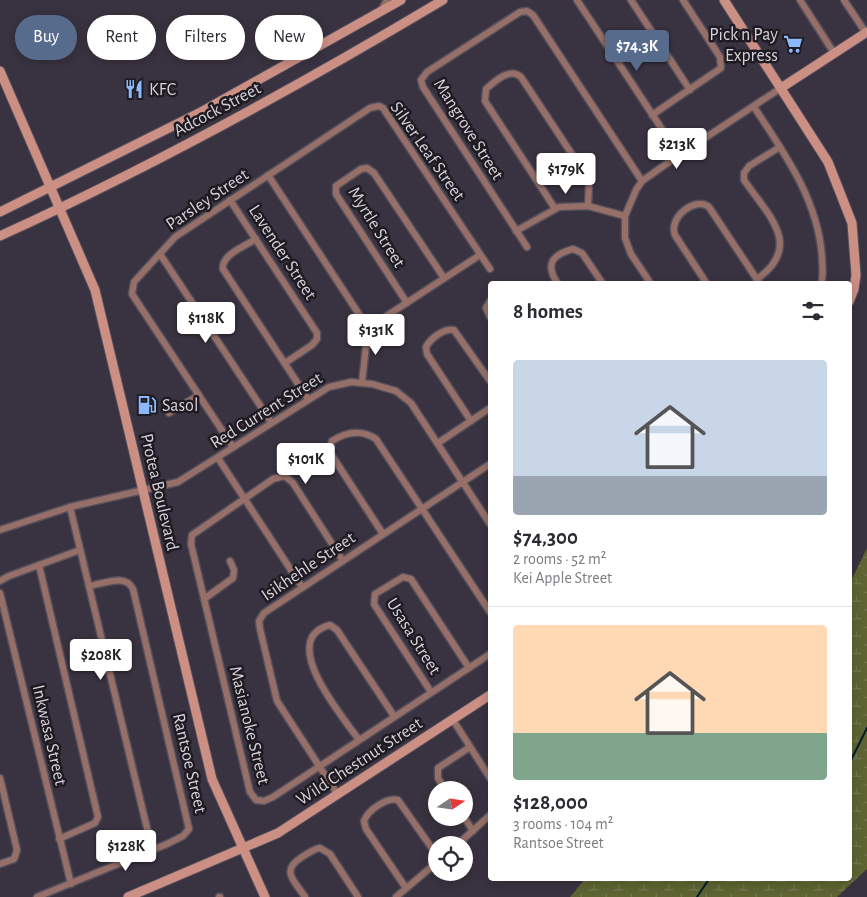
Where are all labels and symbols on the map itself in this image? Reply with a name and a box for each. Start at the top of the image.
place label: Pick n Pay Express [709,26,778,65]
pin: $74.3K [596,30,678,72]
supermarket icon: Pick n Pay Express [782,33,804,55]
street label: Mangrove Street [430,76,507,184]
restaurant icon: KFC [123,78,145,100]
street label: Adcock Street [171,79,264,140]
place label: KFC [149,81,176,99]
street label: Silver Leaf Street [386,99,468,205]
pin: $213K [642,128,712,170]
pin: $179K [531,152,601,195]
street label: Parsley Street [163,166,252,234]
street label: Myrtle Street [344,184,408,271]
street label: Lavender Street [245,202,320,303]
pin: $118K [171,302,241,344]
pin: $131K [341,314,411,356]
street label: Red Current Street [207,369,326,452]
fuel station icon: Sasol [136,394,158,416]
place label: Sasol [162,397,198,415]
street label: Protea Boulevard [137,432,181,553]
pin: $101K [271,442,341,485]
street label: Isikhehle Street [258,529,359,605]
street label: Usasa Street [383,595,444,678]
pin: $208K [66,638,136,681]
street label: Masianoke Street [226,664,272,786]
street label: Inkwasa Street [29,683,69,787]
street label: Rantsoe Street [169,712,209,815]
street label: Wild Chestnut Street [293,714,426,809]
north arrow [428,781,472,826]
pin: $128K [91,830,161,872]

